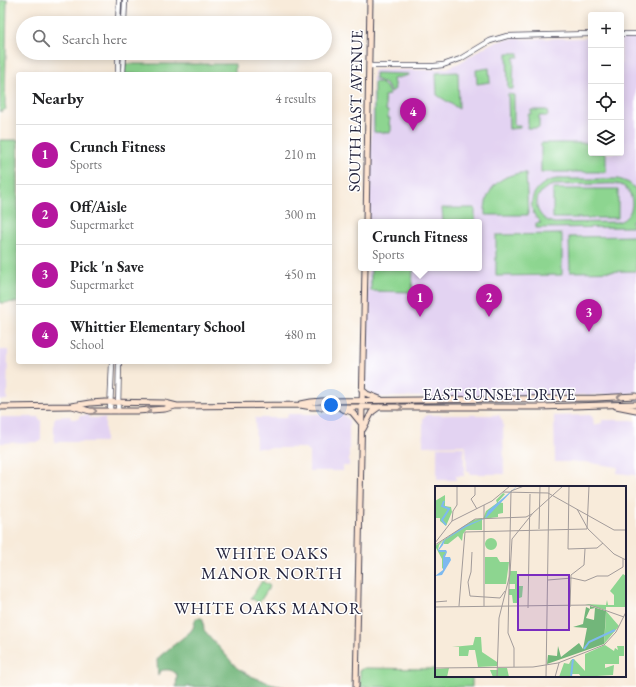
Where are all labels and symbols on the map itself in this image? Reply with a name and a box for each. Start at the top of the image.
street label: SOUTH EAST AVENUE [344,30,367,192]
pin: 4 [400,98,426,131]
pin: 1 [407,284,433,317]
pin: 2 [476,284,502,317]
pin: 3 [576,299,602,332]
street label: EAST SUNSET DRIVE [423,384,575,405]
one-way arrow [617,392,623,401]
your location [321,395,341,415]
one-way arrow [397,403,403,411]
one-way arrow [91,406,97,415]
one-way arrow [145,406,151,415]
inset map [435,486,626,677]
district label: WHITE OAKS MANOR NORTH [201,542,343,584]
district label: WHITE OAKS MANOR [174,597,362,619]

